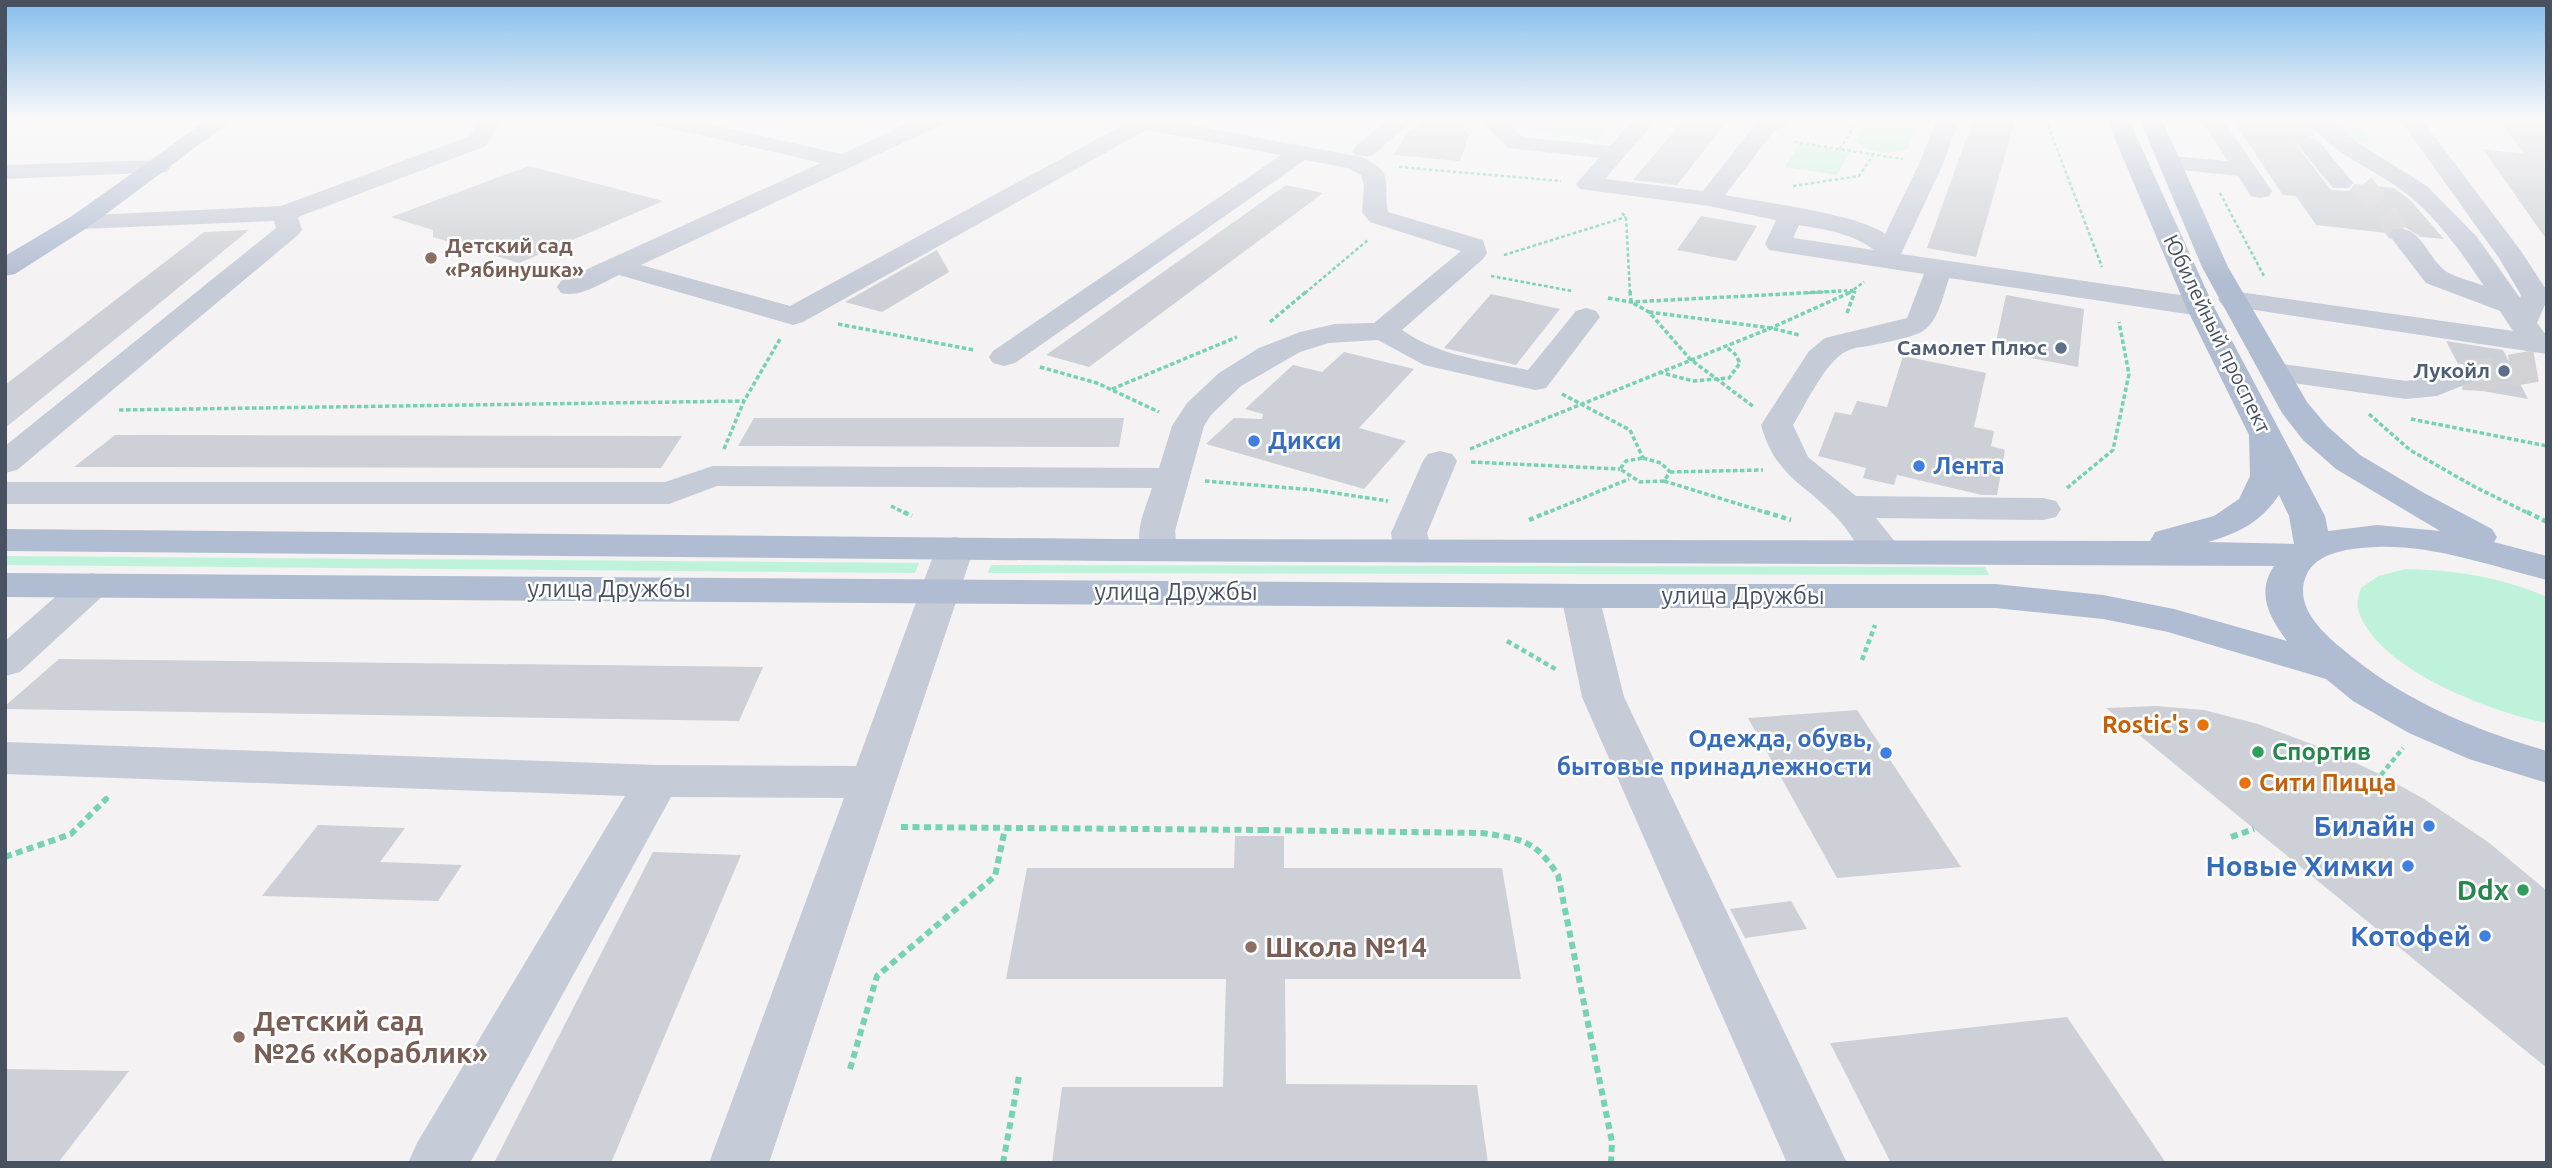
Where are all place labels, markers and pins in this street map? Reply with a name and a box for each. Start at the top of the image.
place label: Детский сад «Рябинушка» [445,233,584,281]
marker: Детский сад «Рябинушка» [423,250,439,266]
place label: Самолет Плюс [1897,335,2047,359]
marker: Самолет Плюс [2053,340,2069,356]
place label: Лукойл [2413,358,2490,382]
marker: Лукойл [2496,363,2512,379]
place label: Дикси [1268,427,1341,454]
marker: Дикси [1246,433,1262,449]
place label: Лента [1933,452,2005,479]
marker: Лента [1911,458,1927,474]
place label: Rostic's [2102,711,2189,738]
marker: Rostic's [2195,717,2211,733]
place label: Одежда, обувь, бытовые принадлежности [1557,725,1872,780]
place label: Спортив [2272,738,2371,765]
marker: Спортив [2250,744,2266,760]
marker: Одежда, обувь, бытовые принадлежности [1878,745,1894,761]
place label: Сити Пицца [2259,769,2396,796]
marker: Сити Пицца [2237,775,2253,791]
place label: Билайн [2314,810,2415,841]
marker: Билайн [2421,818,2437,834]
place label: Новые Химки [2205,850,2394,881]
marker: Новые Химки [2400,858,2416,874]
place label: Ddx [2457,874,2509,905]
marker: Ddx [2515,882,2531,898]
place label: Котофей [2350,920,2471,951]
marker: Котофей [2477,928,2493,944]
place label: Школа №14 [1265,931,1427,962]
marker: Школа №14 [1243,939,1259,955]
place label: Детский сад №26 «Кораблик» [253,1005,488,1068]
marker: Детский сад №26 «Кораблик» [231,1029,247,1045]

